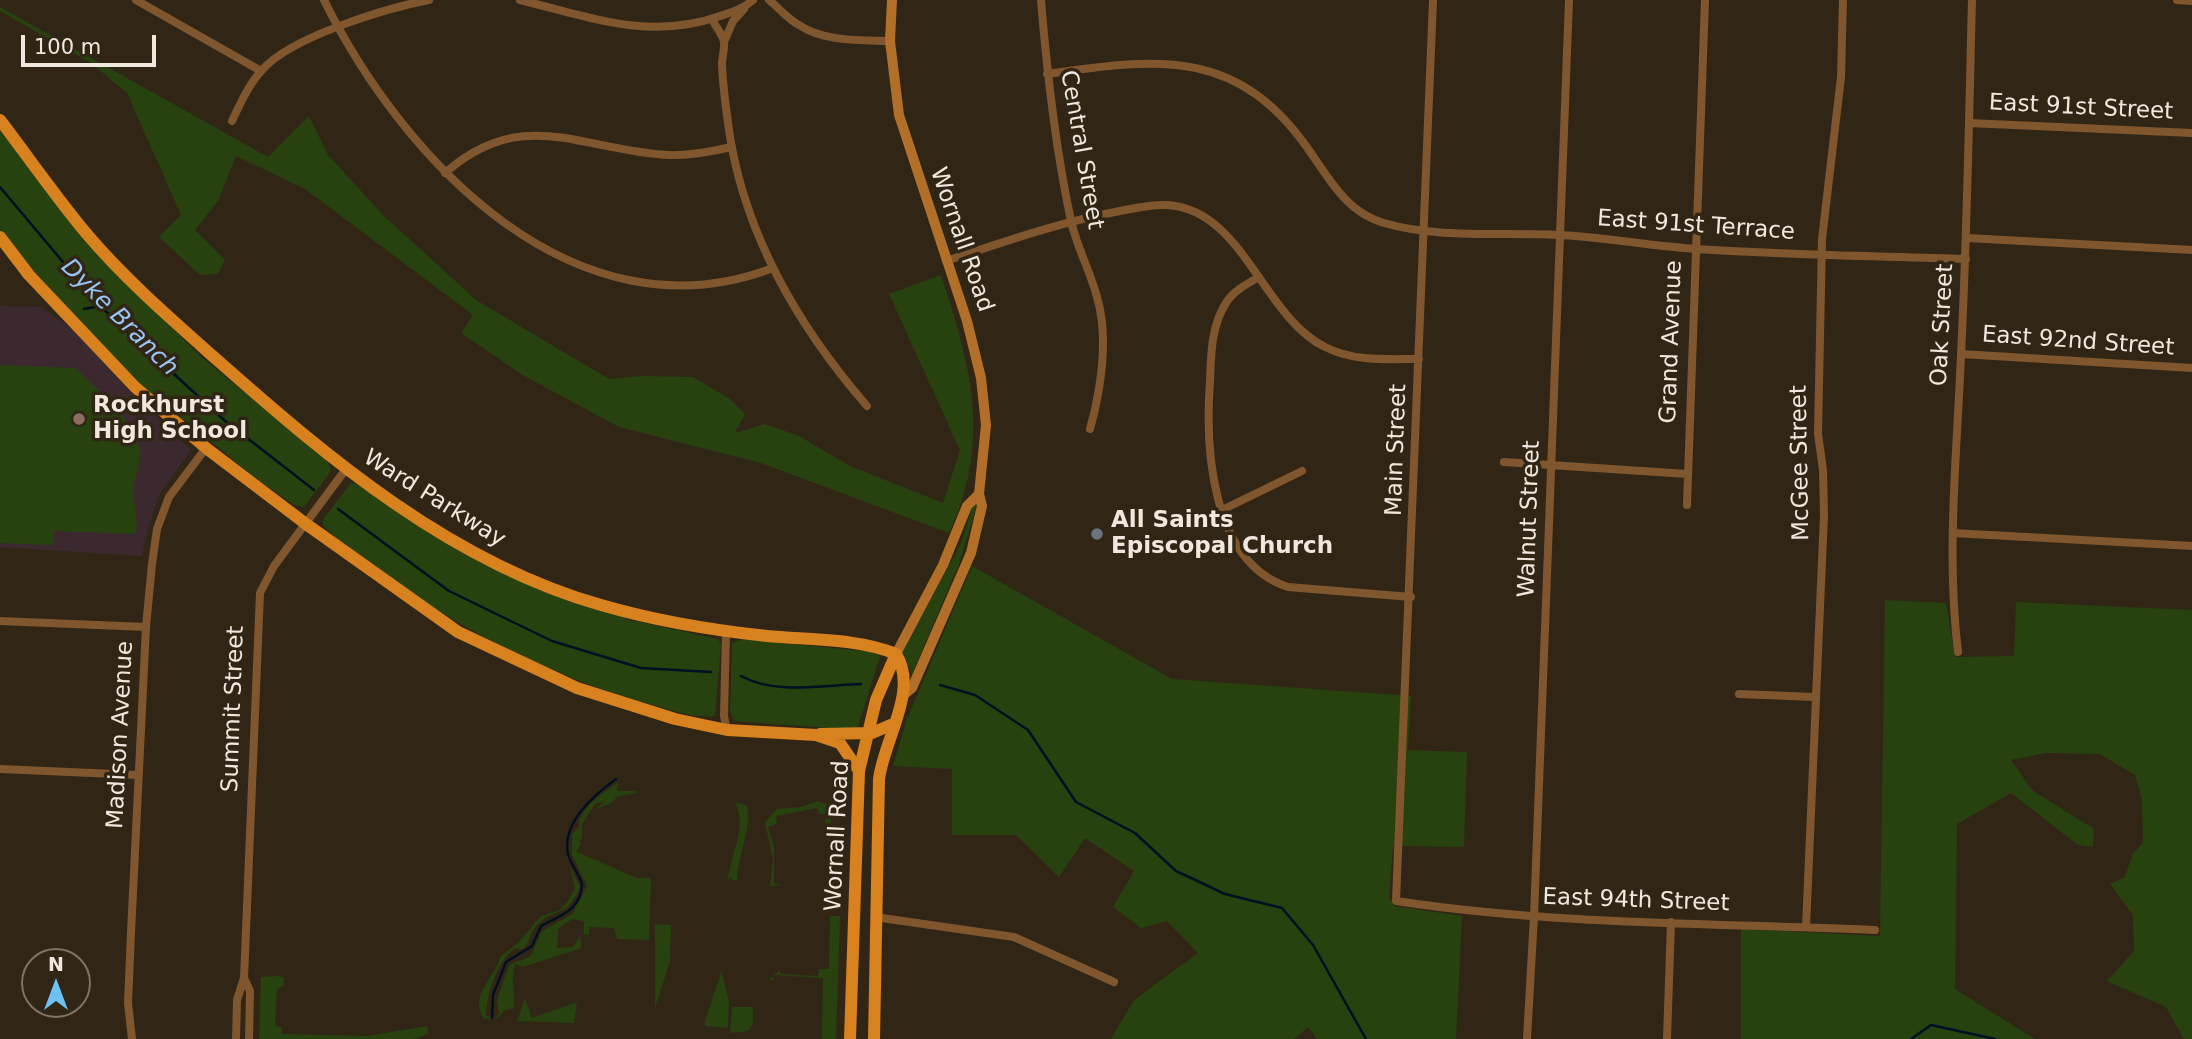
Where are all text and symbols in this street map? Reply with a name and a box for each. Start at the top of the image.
scale bar [24,21,159,65]
text: 100 m [34,35,101,59]
street label: Central Street [1053,68,1109,232]
street label: East 91st Street [1988,89,2174,127]
street label: Wornall Road [923,164,999,316]
street label: East 91st Terrace [1596,205,1796,247]
water label: Dyke Branch [55,254,183,382]
street label: Grand Avenue [1655,260,1689,424]
street label: Oak Street [1926,263,1960,387]
street label: East 92nd Street [1981,322,2175,362]
street label: Main Street [1381,384,1413,516]
street label: McGee Street [1786,385,1816,541]
place label: Rockhurst High School [93,392,247,446]
marker: Rockhurst High School [71,411,87,427]
street label: Walnut Street [1513,440,1547,598]
street label: Ward Parkway [358,444,510,554]
place label: All Saints Episcopal Church [1111,507,1333,561]
marker: All Saints Episcopal Church [1089,526,1105,542]
street label: Summit Street [217,625,251,793]
street label: Madison Avenue [102,640,140,830]
street label: Wornall Road [820,760,856,912]
street label: East 94th Street [1542,884,1730,918]
north arrow [21,948,91,1018]
text: N [48,953,64,975]

